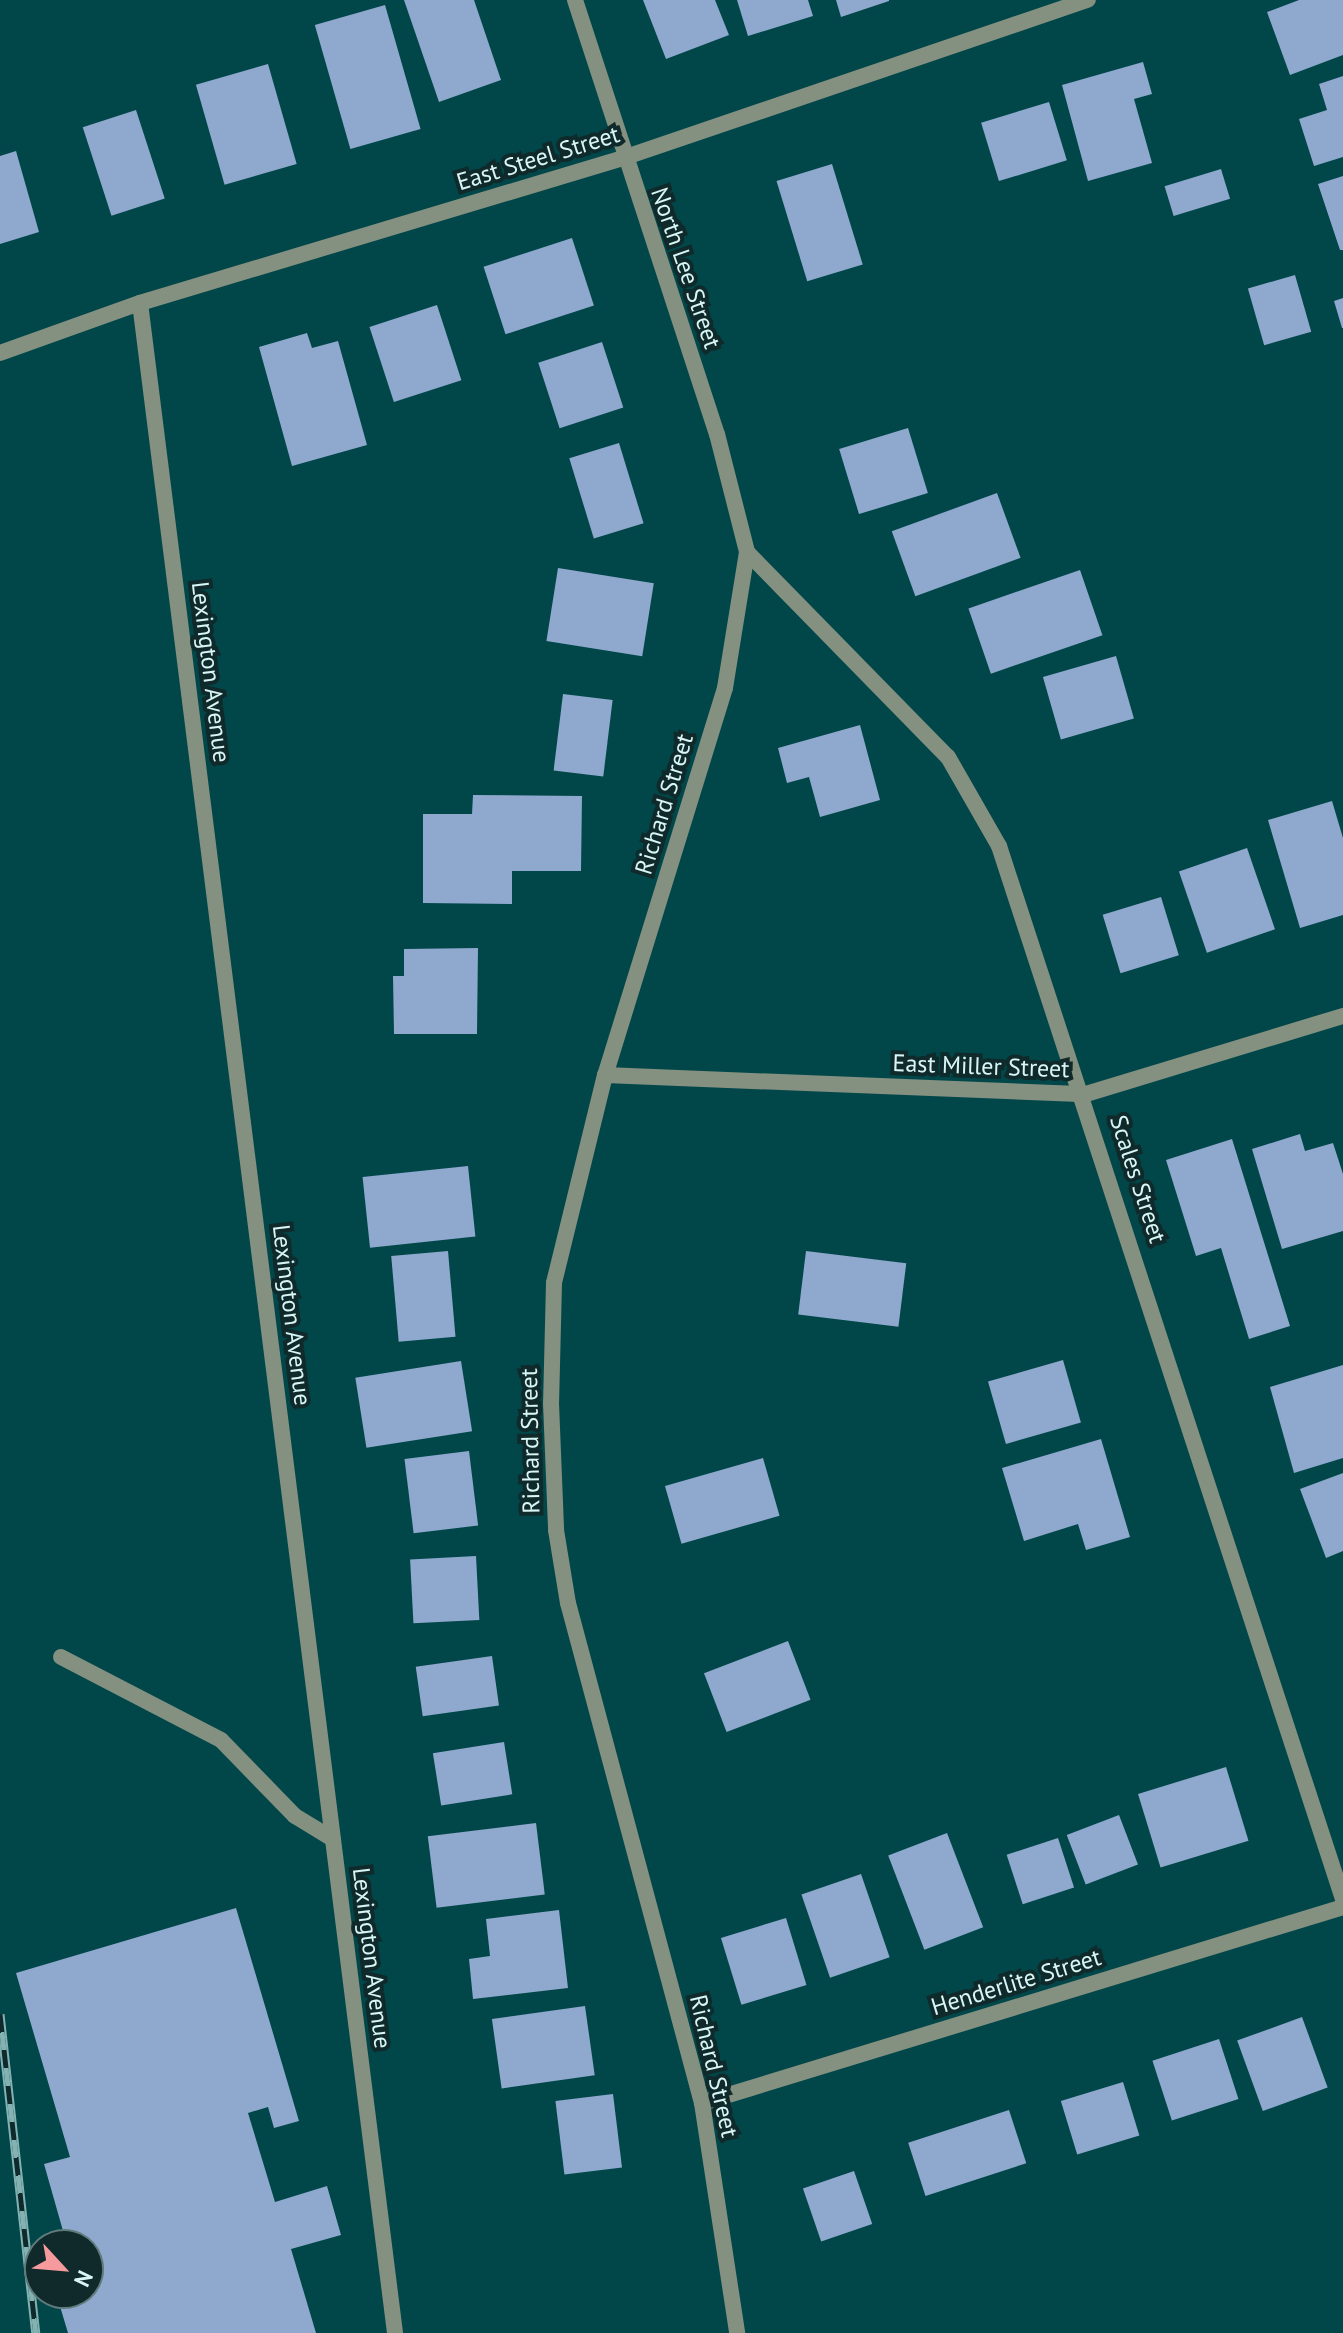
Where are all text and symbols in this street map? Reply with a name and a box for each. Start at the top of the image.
street label: East Steel Street [453,120,623,196]
street label: North Lee Street [645,184,727,352]
street label: Lexington Avenue [186,580,236,764]
street label: Richard Street [629,730,699,878]
street label: East Miller Street [892,1049,1070,1083]
street label: Scales Street [1104,1112,1172,1246]
street label: Lexington Avenue [267,1223,317,1407]
street label: Richard Street [514,1368,546,1514]
street label: Lexington Avenue [347,1866,397,2050]
street label: Henderlite Street [928,1943,1104,2021]
street label: Richard Street [684,1992,744,2140]
north arrow [24,2229,104,2309]
text: N [68,2266,100,2291]

